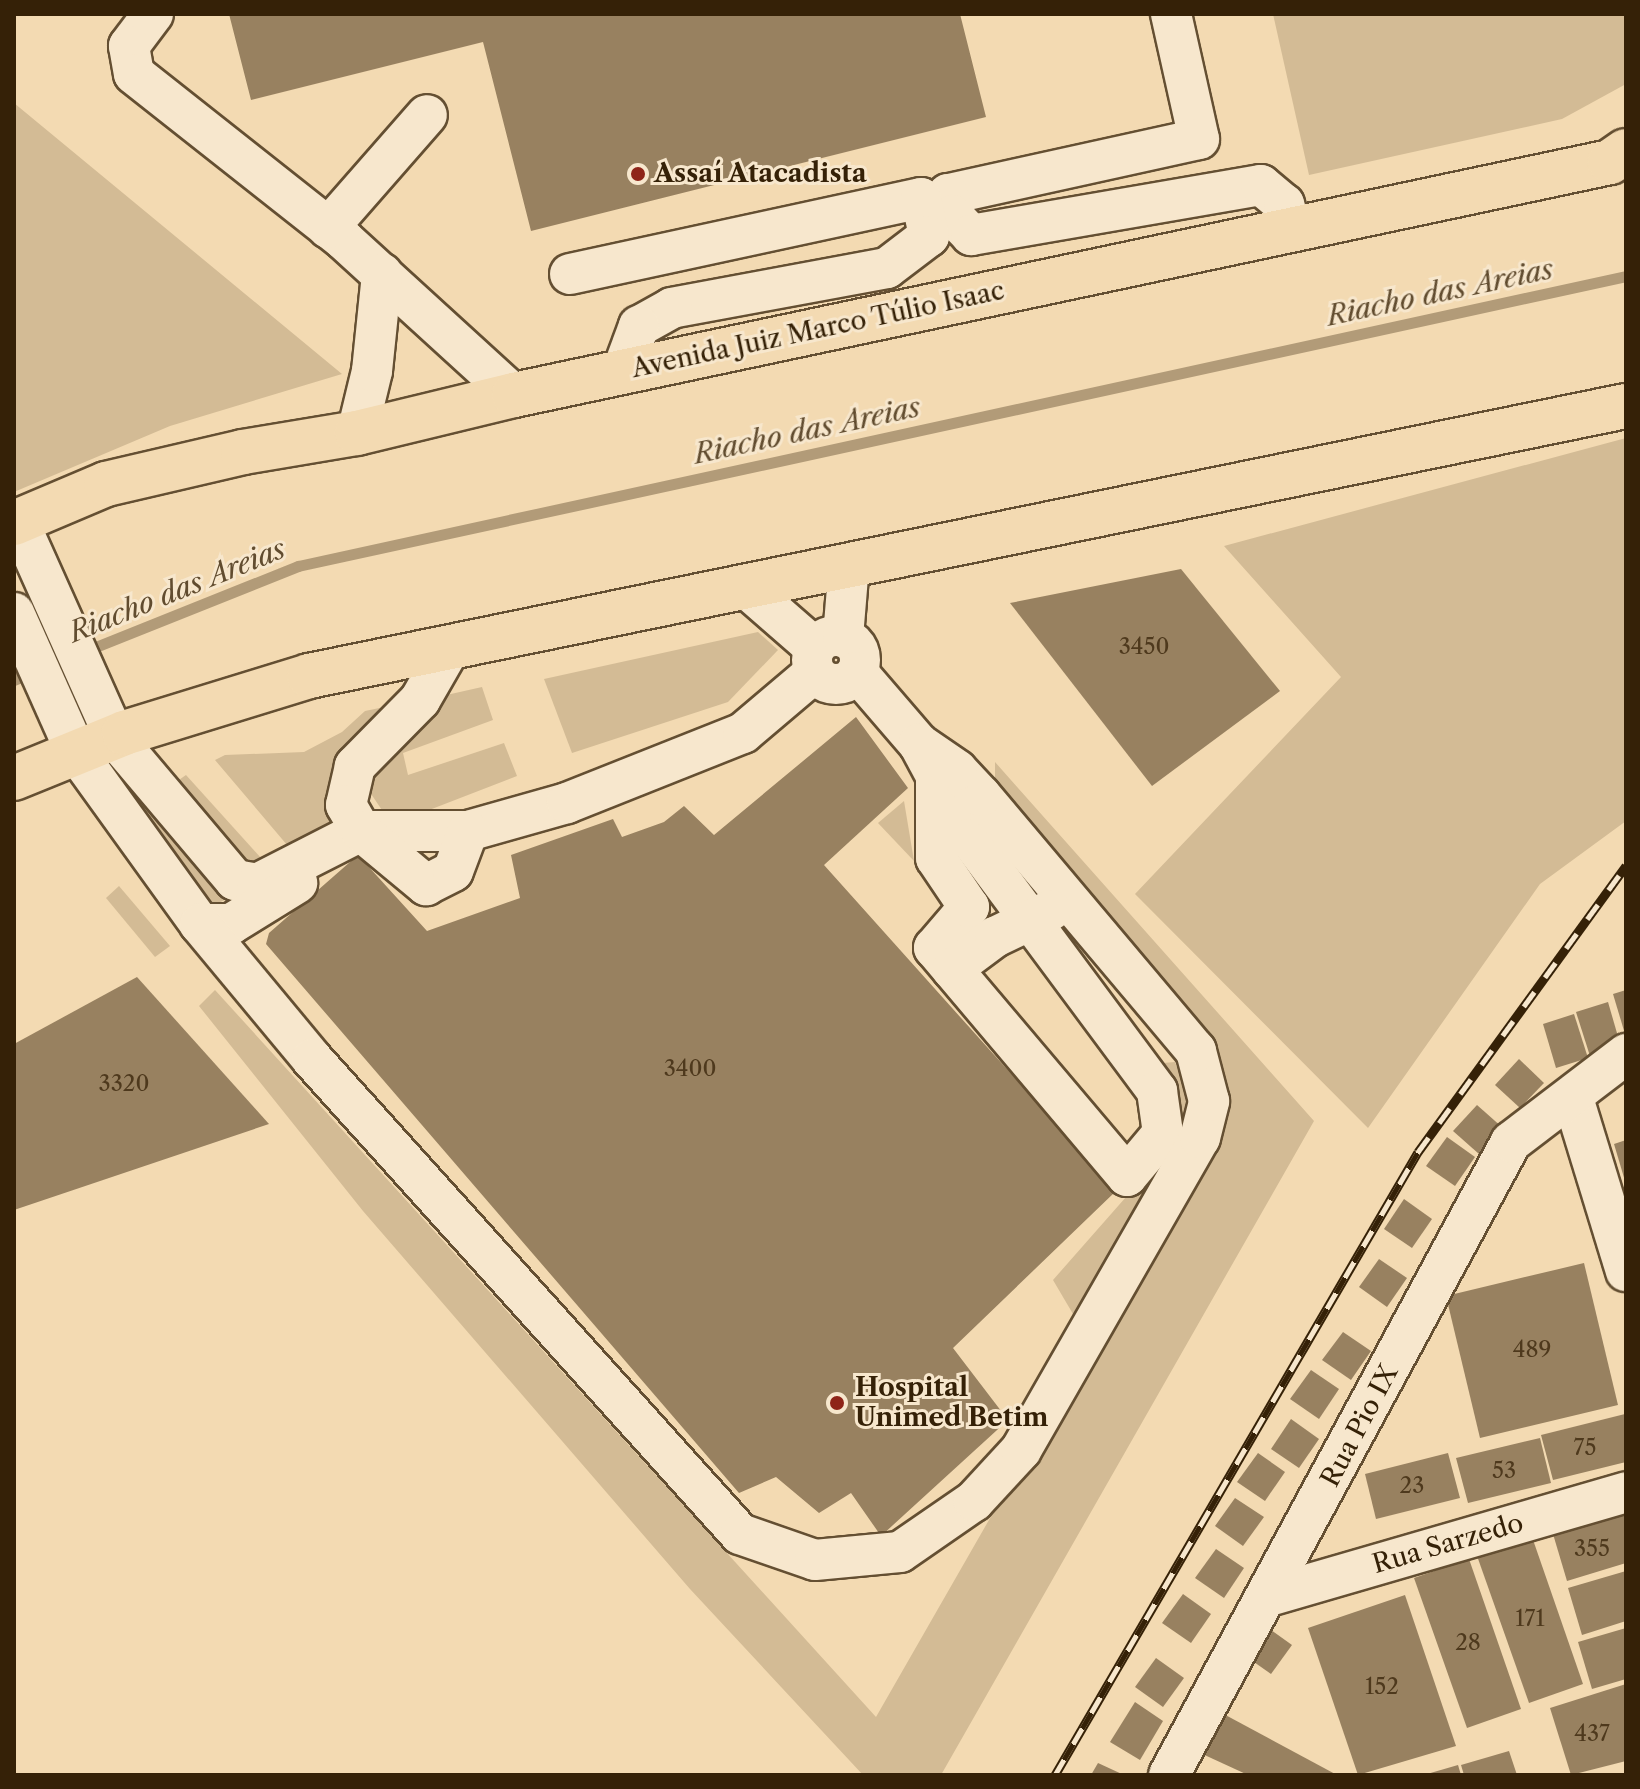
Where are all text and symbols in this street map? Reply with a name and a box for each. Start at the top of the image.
place label: Assaí Atacadista [654,158,868,190]
marker: Assaí Atacadista [629,165,647,183]
water label: Riacho das Areias [1324,252,1556,332]
street label: Avenida Juiz Marco Túlio Isaac [628,275,1008,385]
water label: Riacho das Areias [691,390,923,470]
water label: Riacho das Areias [64,531,290,649]
house number: 3450 [1119,634,1169,660]
house number: 3400 [664,1056,716,1082]
house number: 3320 [99,1071,149,1097]
house number: 489 [1513,1337,1551,1363]
street label: Rua Pio IX [1315,1360,1405,1492]
place label: Hospital Unimed Betim [855,1372,1048,1434]
marker: Hospital Unimed Betim [826,1392,848,1414]
house number: 75 [1574,1435,1596,1461]
house number: 53 [1492,1458,1516,1484]
house number: 23 [1400,1473,1424,1499]
street label: Rua Sarzedo [1369,1508,1527,1580]
house number: 355 [1574,1536,1610,1562]
house number: 171 [1515,1606,1545,1632]
house number: 28 [1455,1630,1481,1656]
house number: 152 [1365,1674,1399,1700]
house number: 437 [1574,1721,1610,1747]

